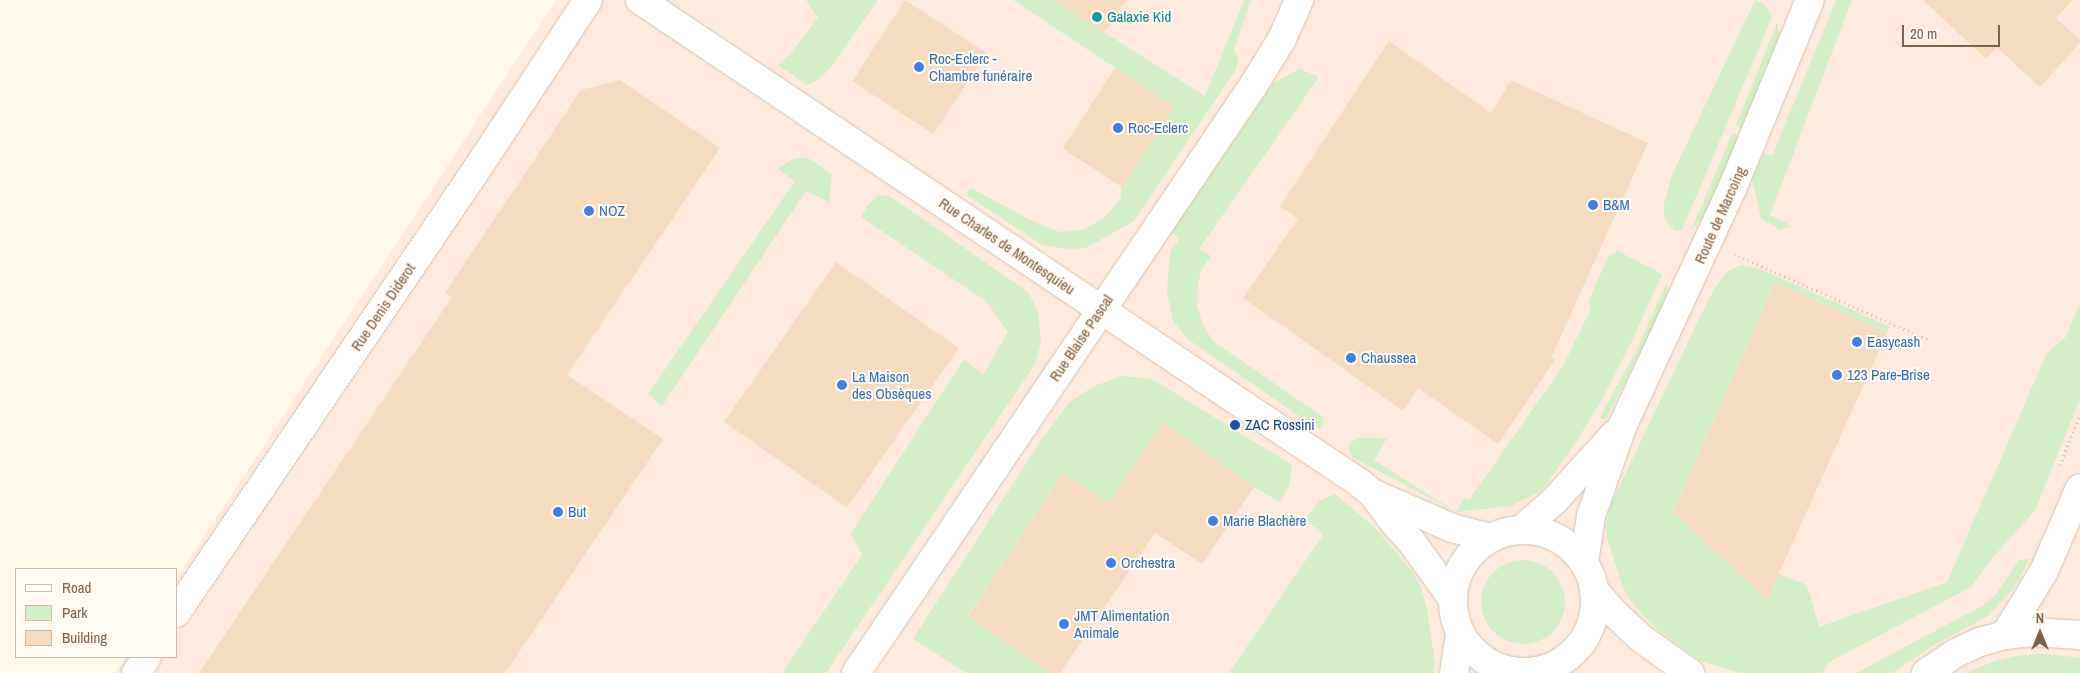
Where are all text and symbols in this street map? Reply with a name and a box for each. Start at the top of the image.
place label: Galaxie Kid [1107,8,1171,26]
marker: Galaxie Kid [1091,11,1103,23]
scale bar [1905,15,2002,47]
text: 20 m [1910,23,1937,44]
place label: Roc-Eclerc - Chambre funéraire [929,49,1032,84]
marker: Roc-Eclerc - Chambre funéraire [913,61,925,73]
place label: Roc-Eclerc [1128,119,1188,137]
marker: Roc-Eclerc [1112,122,1124,134]
street label: Route de Marcoing [1691,164,1749,266]
street label: Rue Charles de Montesquieu [936,194,1078,298]
place label: B&M [1603,196,1630,214]
marker: B&M [1587,199,1599,211]
place label: NOZ [599,202,625,220]
marker: NOZ [583,205,595,217]
street label: Rue Denis Diderot [347,260,419,354]
street label: Rue Blaise Pascal [1045,291,1117,385]
place label: Easycash [1867,333,1920,351]
marker: Easycash [1851,336,1863,348]
place label: Chaussea [1361,349,1416,367]
marker: Chaussea [1345,352,1357,364]
place label: 123 Pare-Brise [1847,366,1930,384]
place label: La Maison des Obsèques [852,367,931,402]
marker: 123 Pare-Brise [1831,369,1843,381]
marker: La Maison des Obsèques [836,379,848,391]
place label: ZAC Rossini [1245,416,1315,434]
marker: ZAC Rossini [1229,419,1241,431]
place label: But [568,503,586,521]
marker: But [552,506,564,518]
place label: Marie Blachère [1223,512,1306,530]
marker: Marie Blachère [1207,515,1219,527]
place label: Orchestra [1121,554,1175,572]
marker: Orchestra [1105,557,1117,569]
legend [15,568,178,658]
text: Road [62,577,91,598]
text: Park [62,602,87,623]
place label: JMT Alimentation Animale [1074,606,1170,641]
north arrow [2015,608,2065,658]
text: N [2036,609,2044,627]
marker: JMT Alimentation Animale [1058,618,1070,630]
text: Building [62,627,107,648]

